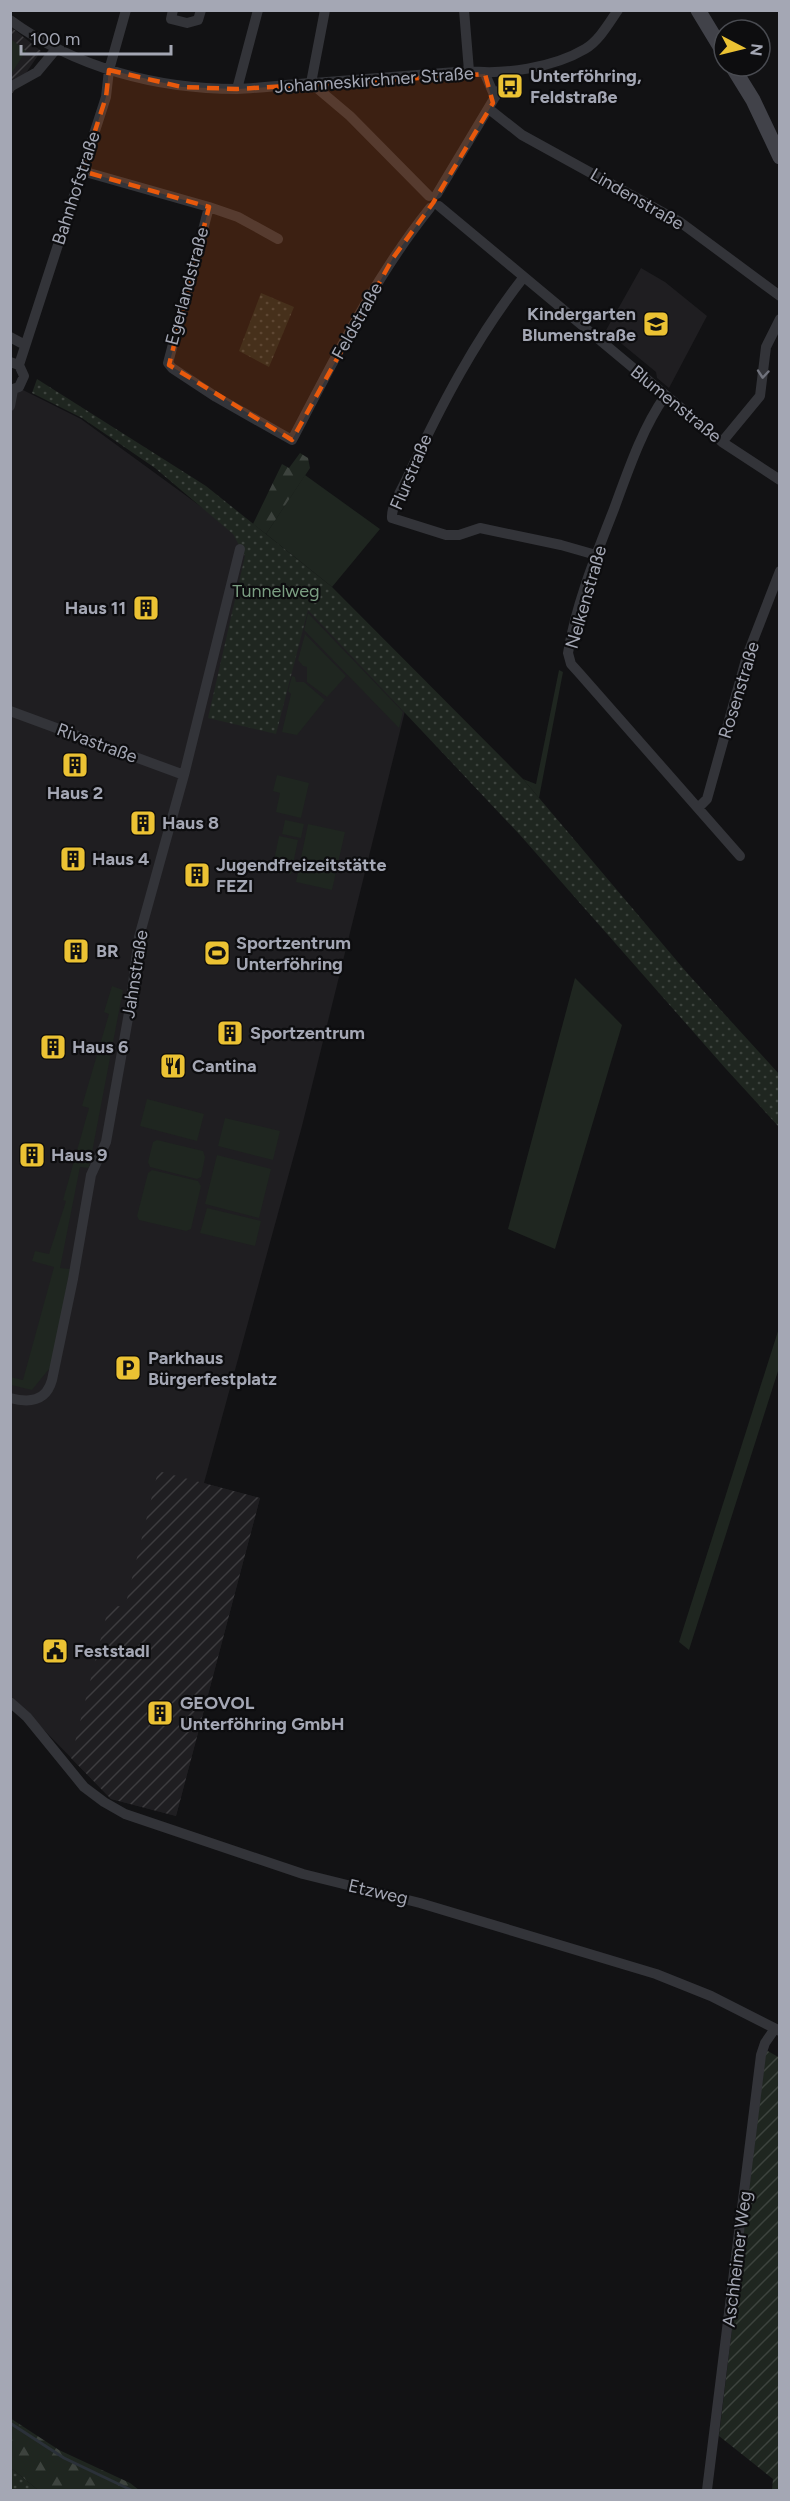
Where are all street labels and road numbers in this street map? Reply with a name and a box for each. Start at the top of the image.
street label: Johanneskirchner Straße [274,62,474,98]
street label: Bahnhofstraße [47,128,105,247]
street label: Lindenstraße [586,163,688,235]
street label: Egerlandstraße [161,224,213,347]
street label: Feldstraße [327,279,387,363]
street label: Blumenstraße [626,361,726,447]
street label: Flurstraße [385,431,437,513]
street label: Nelkenstraße [561,543,611,651]
street label: Rosenstraße [714,639,764,741]
street label: Rivastraße [54,718,140,768]
street label: Jahnstraße [117,928,153,1020]
street label: Etzweg [346,1874,410,1910]
street label: Aschheimer Weg [718,2190,756,2328]

